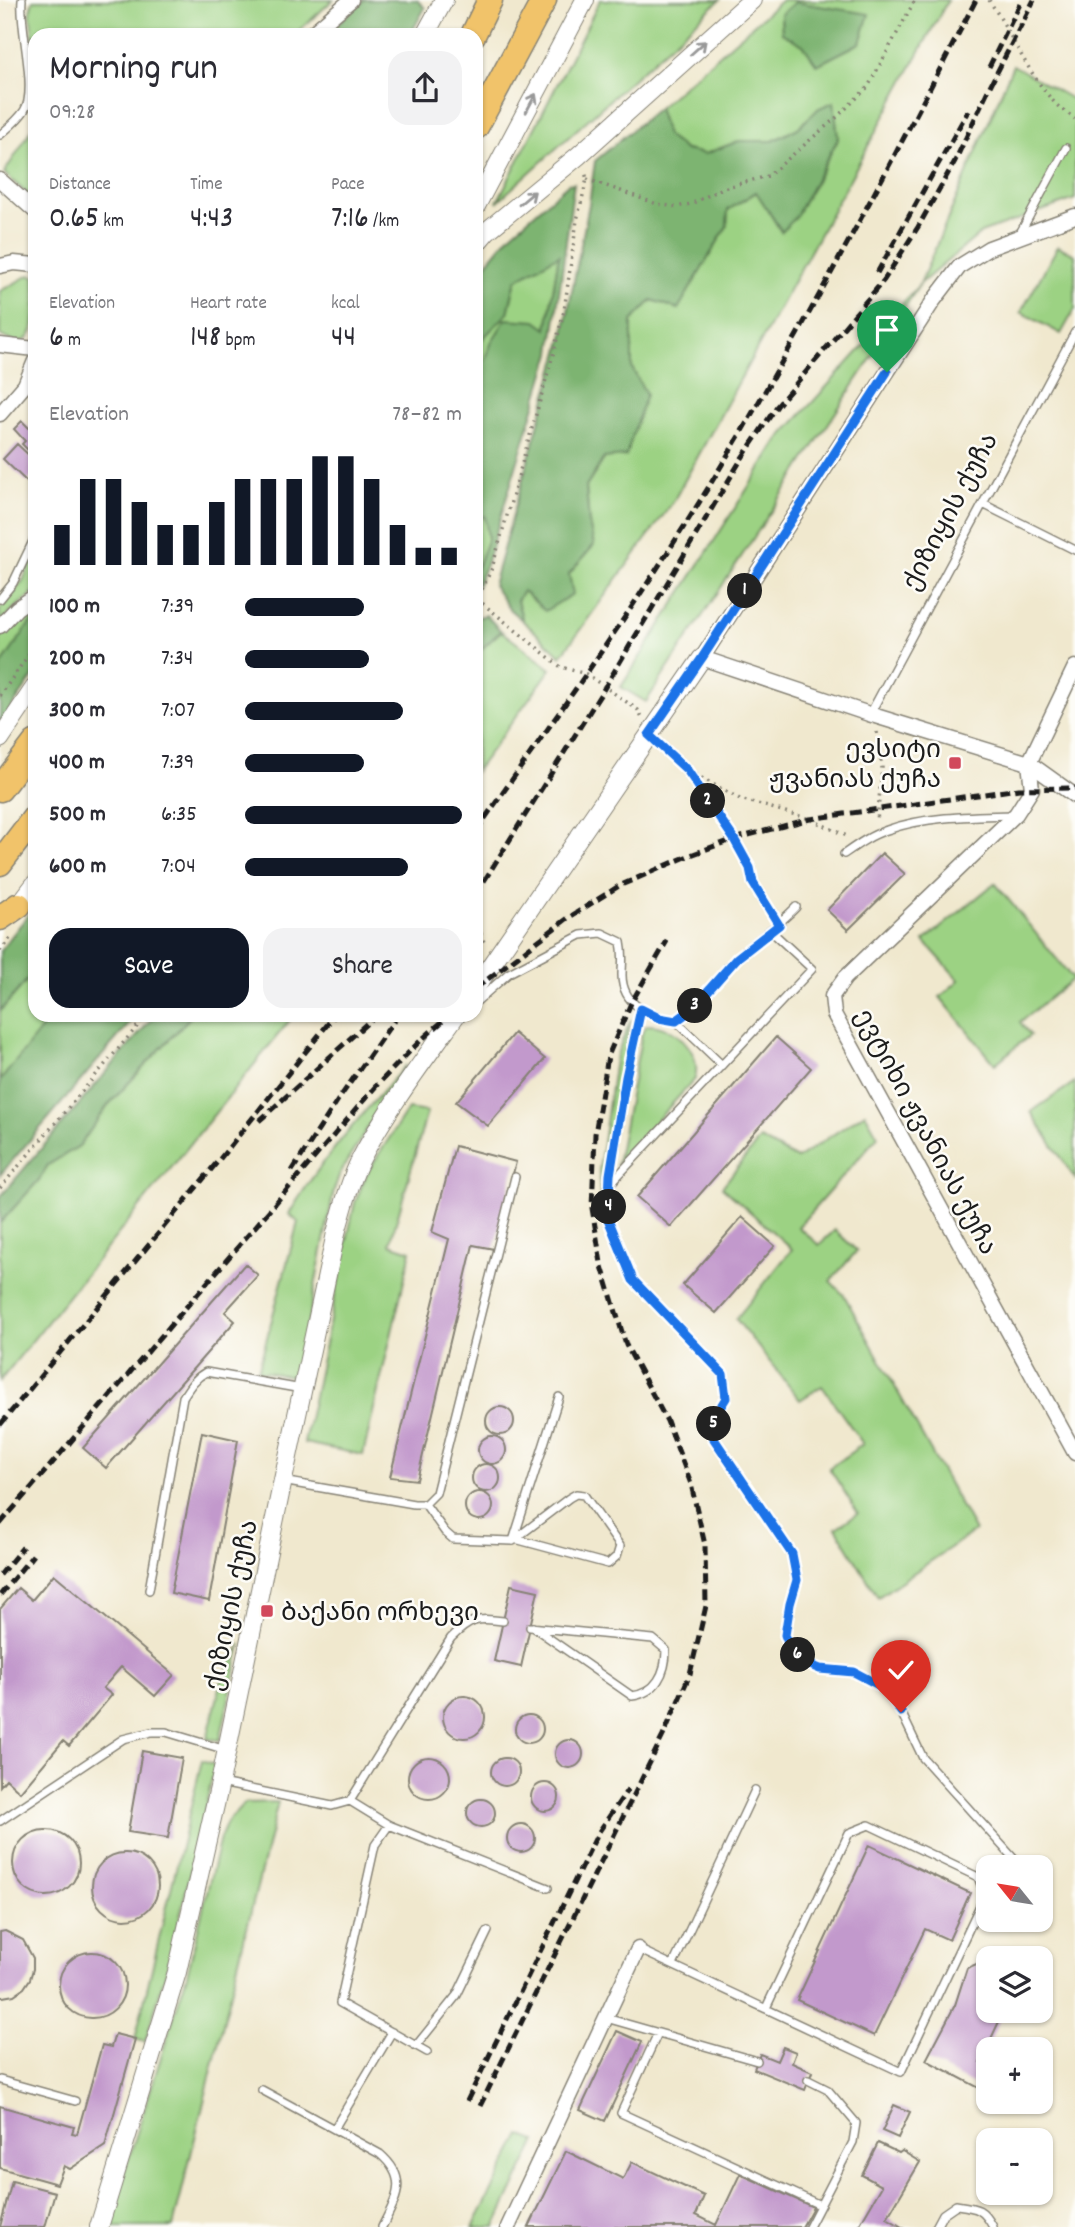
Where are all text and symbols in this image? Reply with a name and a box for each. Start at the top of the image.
one-way arrow [689,40,706,57]
text: Morning run [49,43,218,98]
button: share [388,51,462,125]
one-way arrow [525,93,539,113]
text: 09:28 [49,97,95,130]
text: Distance [49,172,111,199]
text: Time [190,172,223,199]
text: Pace [331,172,365,199]
one-way arrow [518,191,536,207]
text: 0.65 [49,199,99,242]
text: 4:43 [190,199,233,242]
text: 7:16 [331,199,369,242]
text: km [99,209,124,236]
text: /km [369,209,399,236]
text: Elevation [49,291,115,318]
text: Heart rate [190,291,267,318]
text: kcal [331,291,360,318]
pin [857,300,917,372]
icon: arrive [868,311,906,349]
text: 6 [49,318,64,361]
text: 148 [190,318,221,361]
text: 44 [331,318,356,361]
text: m [64,328,81,355]
text: bpm [221,328,255,355]
text: Elevation [49,399,129,432]
text: 78–82 m [392,399,462,432]
street label: ქიზიყის ქუჩა [895,427,1009,598]
pin: 1 [728,574,762,608]
text: 1 [742,577,747,604]
text: 100 m [49,591,100,624]
text: 7:39 [161,591,194,624]
text: 200 m [49,643,105,676]
text: 7:34 [161,643,193,676]
text: 300 m [49,695,105,728]
text: 7:07 [161,695,195,728]
place label: ევსიტი ჟვანიას ქუჩა [769,733,941,800]
text: 400 m [49,747,105,780]
text: 7:39 [161,747,194,780]
marker: ევსიტი ჟვანიას ქუჩა [947,755,963,771]
pin: 2 [690,784,726,818]
text: 2 [703,787,712,814]
text: 500 m [49,799,106,832]
text: 6:35 [161,799,197,832]
text: 600 m [49,851,106,884]
text: 7:04 [161,851,196,884]
button: Save [49,928,249,1008]
button: Share [263,928,462,1008]
pin: 3 [678,988,712,1024]
text: 3 [690,992,699,1019]
street label: ევტიხი ჟვანიას ქუჩა [843,1003,1005,1262]
pin: 4 [592,1190,626,1224]
text: 4 [605,1193,612,1220]
pin: 5 [696,1406,732,1442]
text: 5 [709,1410,718,1437]
street label: ქიზიყის ქუჩა [197,1517,270,1695]
place label: ბაქანი ორხევი [281,1596,479,1633]
marker: ბაქანი ორხევი [259,1603,275,1619]
pin: 6 [780,1638,816,1672]
pin [871,1640,931,1712]
text: 6 [793,1641,802,1668]
icon: check [882,1651,920,1689]
north arrow [976,1855,1054,1932]
map controls [976,1855,1053,2205]
button: layers [976,1946,1053,2023]
button: + [976,2037,1053,2114]
button: − [976,2128,1053,2205]

